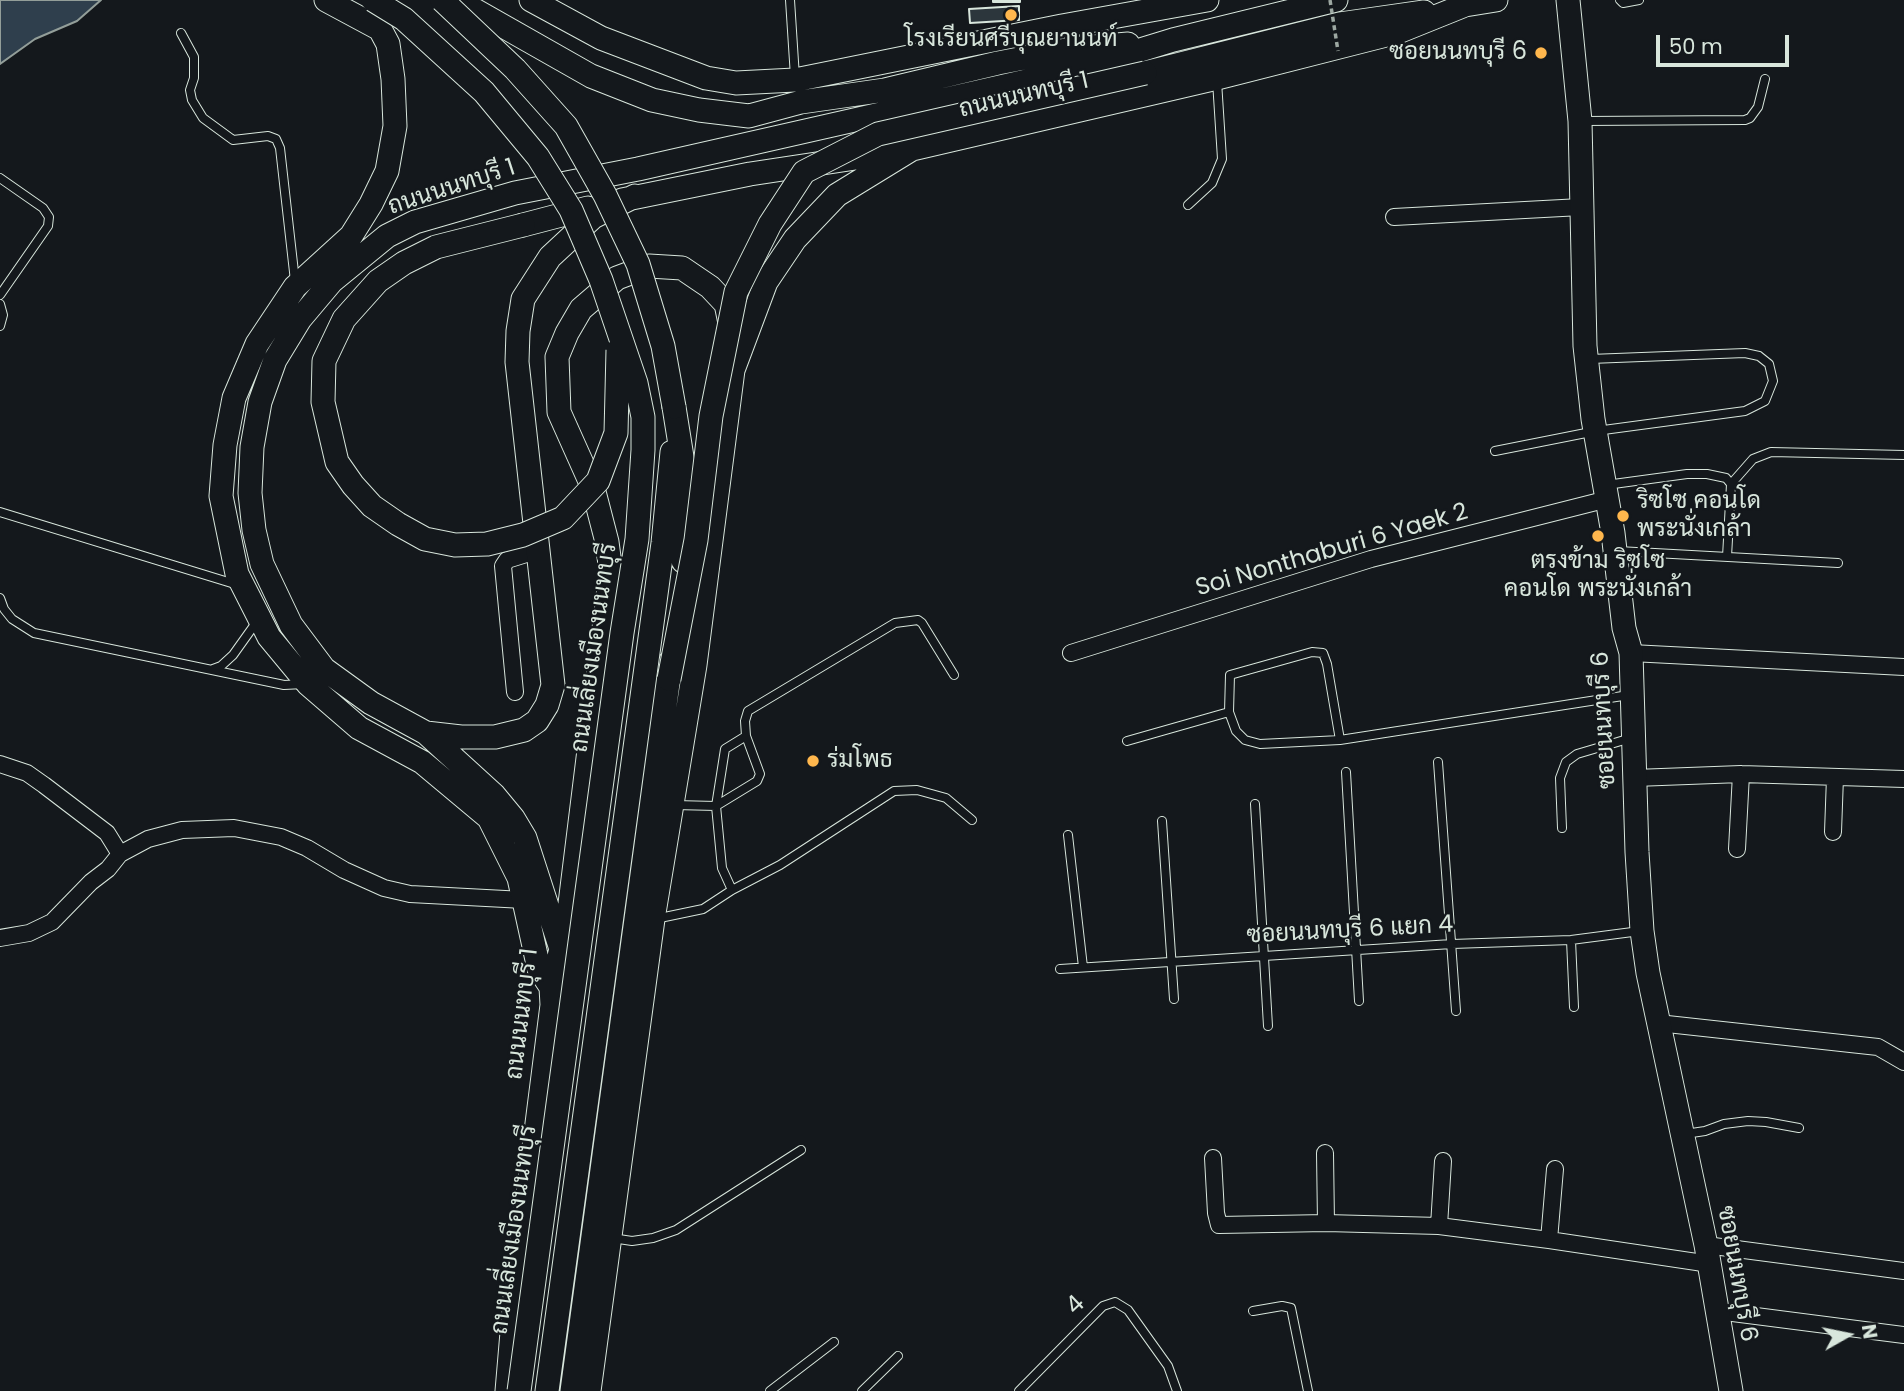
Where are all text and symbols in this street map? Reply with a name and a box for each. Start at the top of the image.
marker: โรงเรียนศรีบุณยานนท์ [1003,7,1019,23]
scale bar [1659,21,1792,65]
place label: โรงเรียนศรีบุณยานนท์ [905,26,1117,54]
text: 50 m [1669,32,1723,61]
place label: ซอยนนทบุรี 6 [1389,39,1527,67]
marker: ซอยนนทบุรี 6 [1533,45,1549,61]
street label: ถนนนนทบุรี 1 [956,67,1092,125]
street label: ถนนนนทบุรี 1 [385,154,519,222]
place label: ริซโซ คอนโด พระนั่งเกล้า [1637,488,1761,544]
street label: Soi Nonthaburi 6 Yaek 2 [1193,498,1471,604]
marker: ริซโซ คอนโด พระนั่งเกล้า [1615,508,1631,524]
marker: ตรงข้าม ริซโซ คอนโด พระนั่งเกล้า [1590,528,1606,544]
street label: ถนนเลี่ยงเมืองนนทบุรี [566,541,624,755]
place label: ตรงข้าม ริซโซ คอนโด พระนั่งเกล้า [1504,548,1692,604]
street label: ซอยนนทบุรี 6 [1587,650,1623,790]
place label: ร่มโพธ [827,747,893,775]
marker: ร่มโพธ [805,753,821,769]
street label: ซอยนนทบุรี 6 แยก 4 [1246,911,1454,951]
street label: ถนนนนทบุรี 1 [501,947,545,1081]
street label: ถนนเลี่ยงเมืองนนทบุรี [486,1123,544,1337]
street label: ซอยนนทบุรี 6 [1710,1204,1762,1344]
street label: 4 [1061,1290,1091,1322]
north arrow [1813,1300,1883,1370]
text: N [1855,1322,1884,1341]

